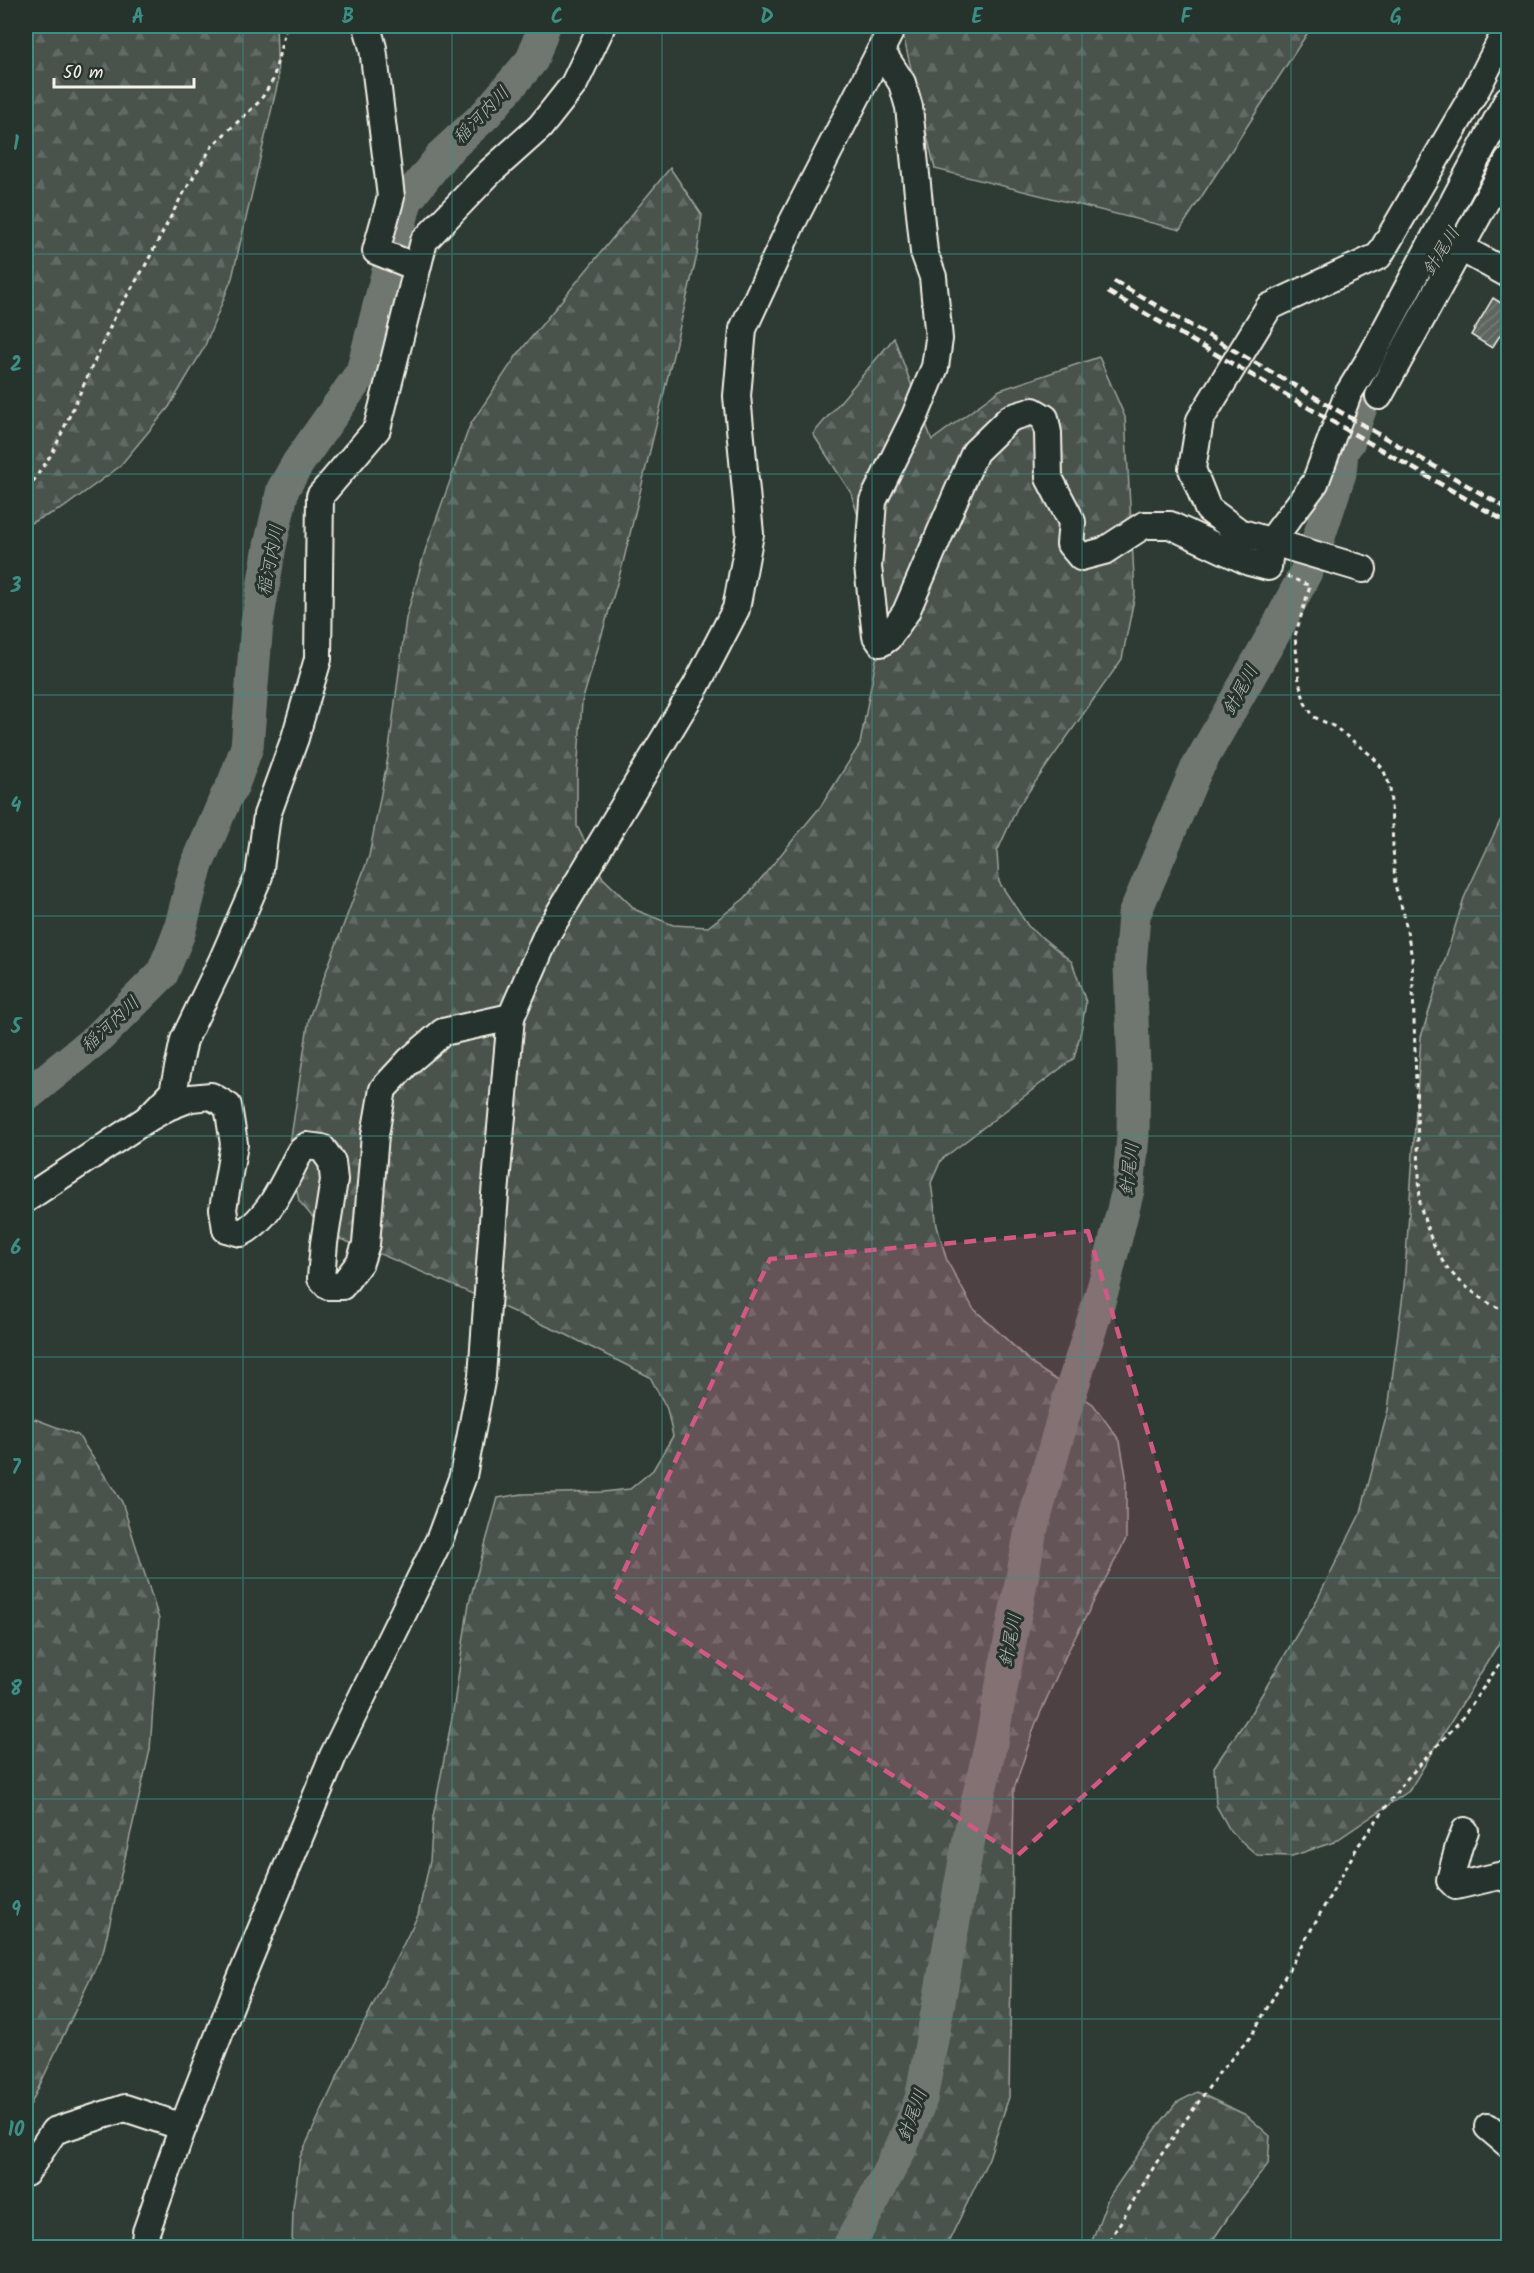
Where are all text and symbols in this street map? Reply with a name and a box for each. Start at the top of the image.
text: A [132,2,144,34]
text: B [342,2,354,34]
text: C [551,2,563,34]
text: D [760,2,774,34]
text: E [971,2,983,34]
text: F [1181,2,1193,34]
text: G [1390,2,1402,34]
scale bar [54,51,194,89]
text: 50 m [63,59,103,88]
water label: 稲河内川 [447,80,518,152]
text: 1 [13,129,19,161]
water label: 針尾川 [1416,221,1469,282]
text: 2 [10,350,22,382]
water label: 稲河内川 [250,522,293,598]
text: 3 [10,571,22,603]
water label: 針尾川 [1216,660,1267,721]
text: 4 [11,791,22,823]
water label: 稲河内川 [75,990,147,1060]
text: 5 [10,1012,23,1044]
water label: 針尾川 [1113,1141,1148,1198]
text: 6 [11,1233,22,1265]
text: 7 [11,1453,21,1485]
water label: 針尾川 [992,1611,1031,1670]
text: 8 [10,1674,22,1706]
text: 9 [11,1895,21,1927]
water label: 針尾川 [891,2085,936,2146]
text: 10 [8,2115,25,2147]

